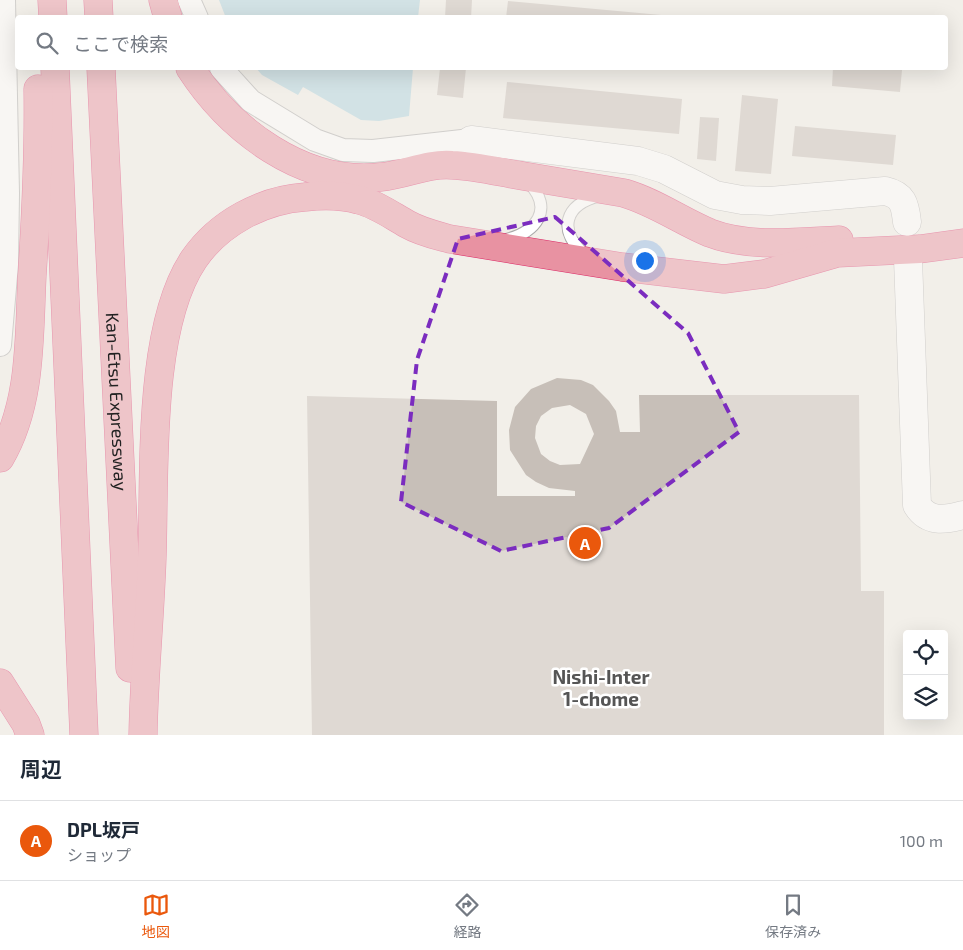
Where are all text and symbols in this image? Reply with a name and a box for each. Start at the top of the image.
search box [15,15,948,70]
icon: search [33,29,61,57]
text: ここで検索 [73,32,168,55]
your location [632,248,658,274]
street label: Kan-Etsu Expressway [102,312,132,492]
pin: A [569,524,601,562]
map controls [903,630,948,720]
button: locate [903,630,948,675]
district label: Nishi-Inter 1-chome [552,665,650,710]
button: layers [903,675,948,720]
text: 周辺 [20,756,62,781]
text: DPL坂戸 [67,818,140,841]
text: A [31,831,41,850]
text: 100 m [900,831,943,850]
text: ショップ [67,845,131,864]
tab: 地図 [142,891,170,941]
tab: 経路 [453,891,481,941]
tab: 保存済み [765,891,821,941]

